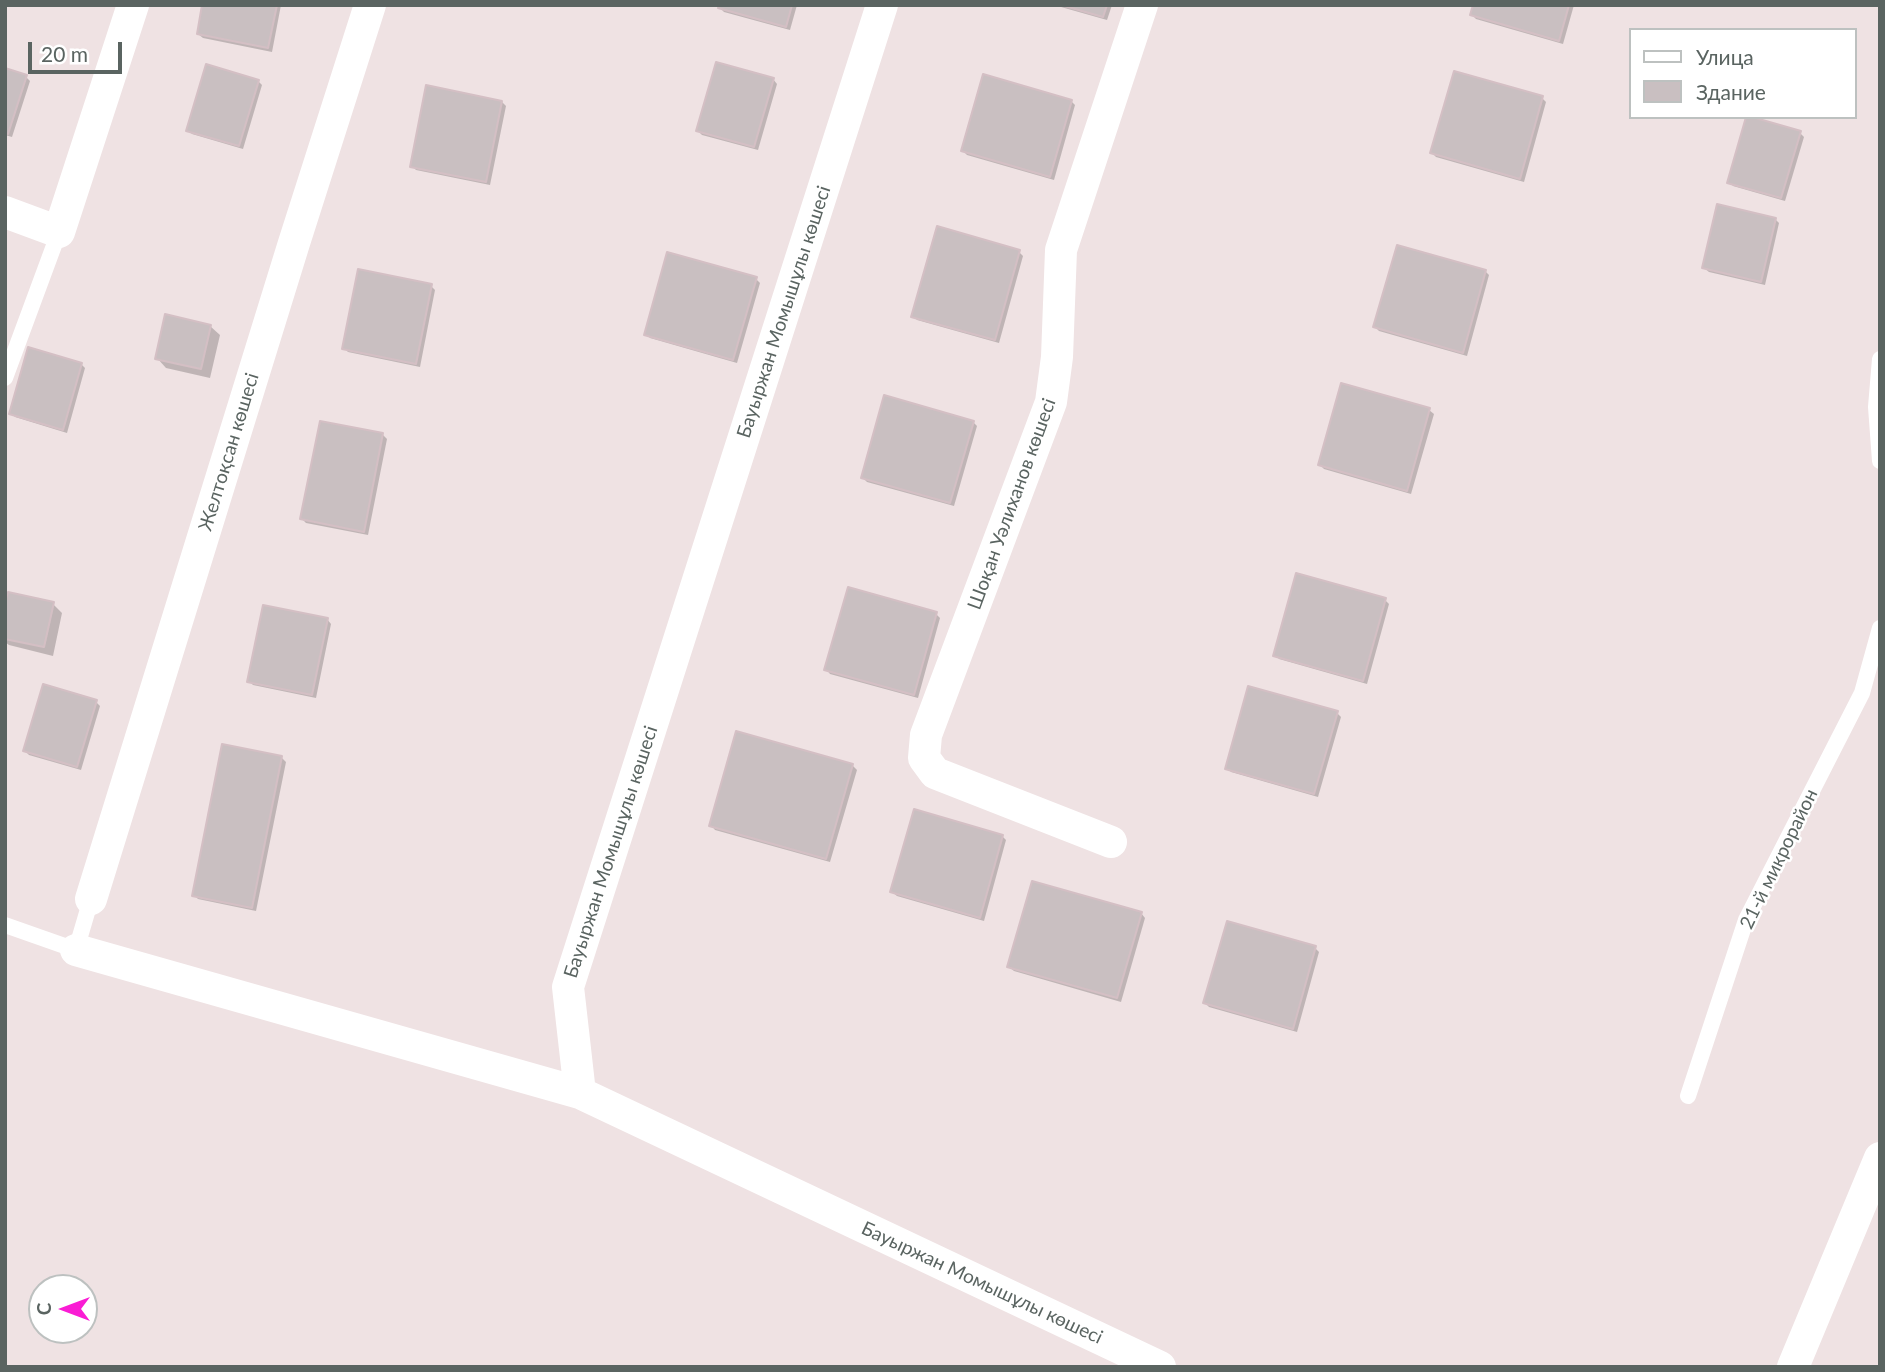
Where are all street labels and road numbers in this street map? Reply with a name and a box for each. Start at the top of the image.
street label: Бауыржан Момышұлы көшесі [732,183,836,441]
street label: Желтоқсан көшесі [194,370,264,534]
street label: Шоқан Уәлиханов көшесі [963,395,1061,613]
street label: Бауыржан Момышұлы көшесі [559,723,663,981]
street label: 21-й микрорайон [1735,785,1823,933]
street label: Бауыржан Момышұлы көшесі [858,1217,1106,1349]

